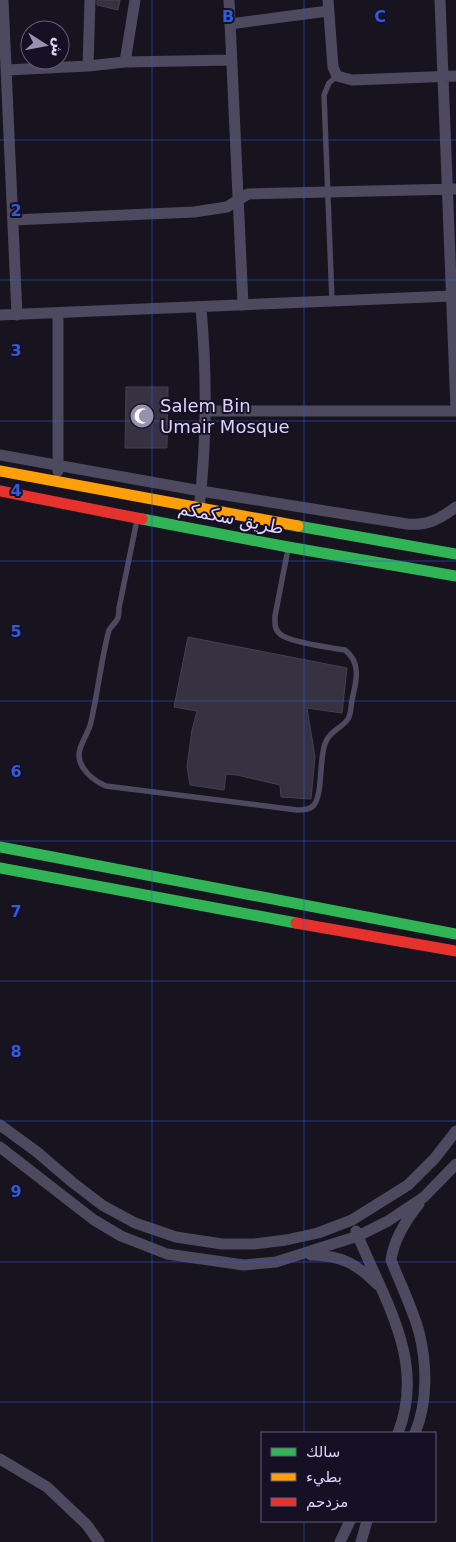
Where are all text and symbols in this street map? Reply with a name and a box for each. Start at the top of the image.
text: B [222,7,234,26]
text: C [374,7,386,26]
north arrow [20,20,70,70]
text: ش [48,36,67,58]
text: 2 [10,201,22,220]
text: 3 [10,341,22,360]
place label: Salem Bin Umair Mosque [160,395,290,437]
mosque icon: Salem Bin Umair Mosque [129,403,155,429]
text: 4 [10,481,22,500]
street label: طريق سكمكم [176,497,286,539]
text: 5 [10,622,22,641]
text: 6 [10,762,22,781]
text: 7 [10,902,22,921]
text: 8 [10,1042,22,1061]
text: 9 [10,1182,22,1201]
legend [261,1432,436,1522]
text: سالك [306,1443,340,1461]
text: بطيء [306,1468,342,1487]
text: مزدحم [306,1493,348,1511]

